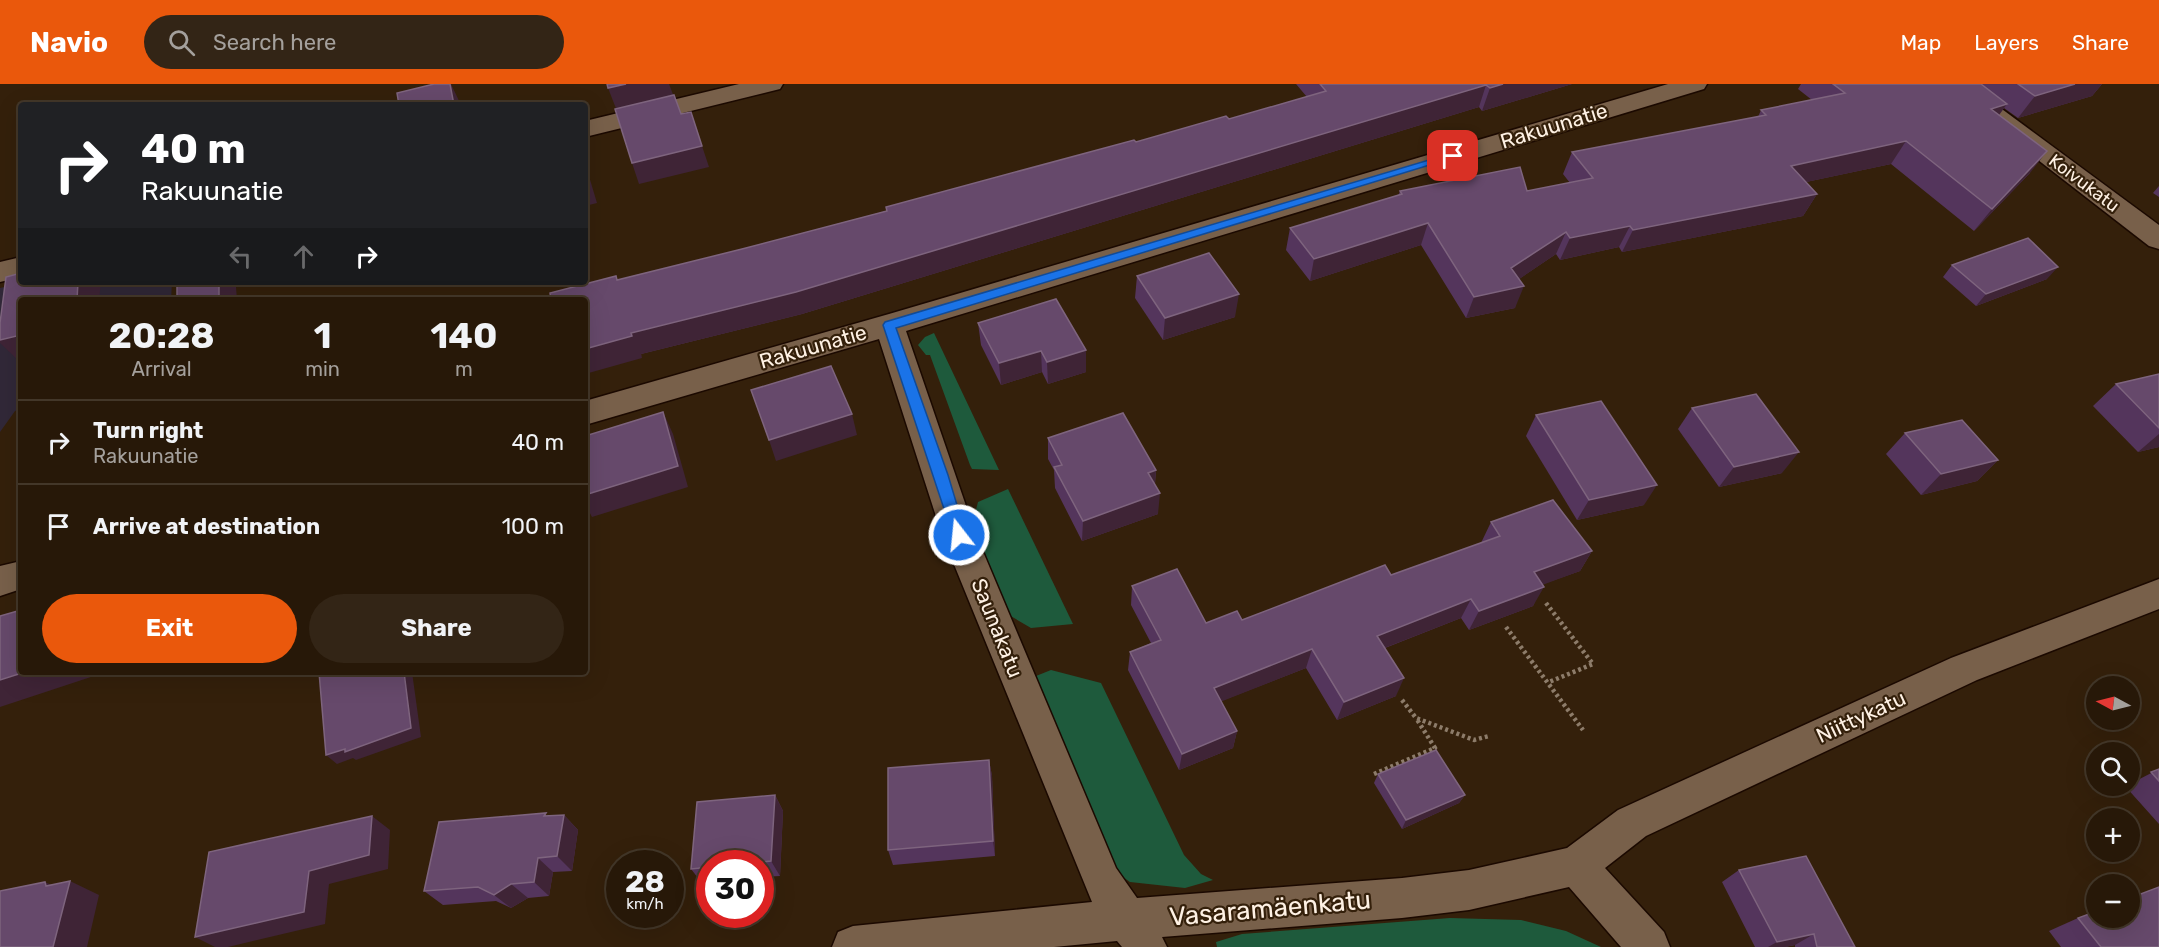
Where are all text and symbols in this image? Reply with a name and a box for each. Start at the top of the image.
search box [144,15,564,69]
text: Navio [30,26,108,59]
icon: search [165,26,198,59]
text: Search here [213,29,336,56]
text: Map [1900,30,1941,55]
text: Layers [1974,30,2039,55]
text: Share [2072,30,2129,55]
street label: Rakuunatie [1497,97,1610,154]
text: 40 m [141,124,246,174]
icon: right [42,126,120,204]
pin [1427,130,1478,181]
icon: arrive [1436,139,1469,172]
street label: Koivukatu [2044,149,2124,217]
text: Rakuunatie [141,175,283,207]
icon: left [224,240,257,273]
icon: ahead [287,240,320,273]
icon: right [350,240,383,273]
text: 20:28 [109,314,215,357]
text: 1 [314,314,332,357]
text: 140 [430,314,497,357]
street label: Rakuunatie [756,319,870,374]
text: Arrival [132,357,192,381]
text: min [305,357,340,381]
text: m [455,357,473,381]
text: Turn right [93,417,203,444]
icon: right [42,426,75,459]
text: 40 m [511,429,564,456]
text: Rakuunatie [93,444,198,468]
position arrow [927,503,991,567]
icon: arrive [42,510,75,543]
text: Arrive at destination [93,513,320,540]
text: 100 m [502,513,564,540]
street label: Saunakatu [966,575,1029,681]
button: Exit [42,594,297,663]
button: Share [309,594,564,663]
north arrow [2086,676,2140,730]
map controls [2086,676,2140,928]
street label: Niittykatu [1812,685,1909,748]
button: search [2086,742,2140,796]
button: + [2086,808,2140,862]
speed limit sign: 30 [696,850,774,928]
text: 28 [625,864,665,900]
button: − [2086,874,2140,928]
street label: Vasaramäenkatu [1168,884,1372,933]
text: km/h [626,895,664,913]

